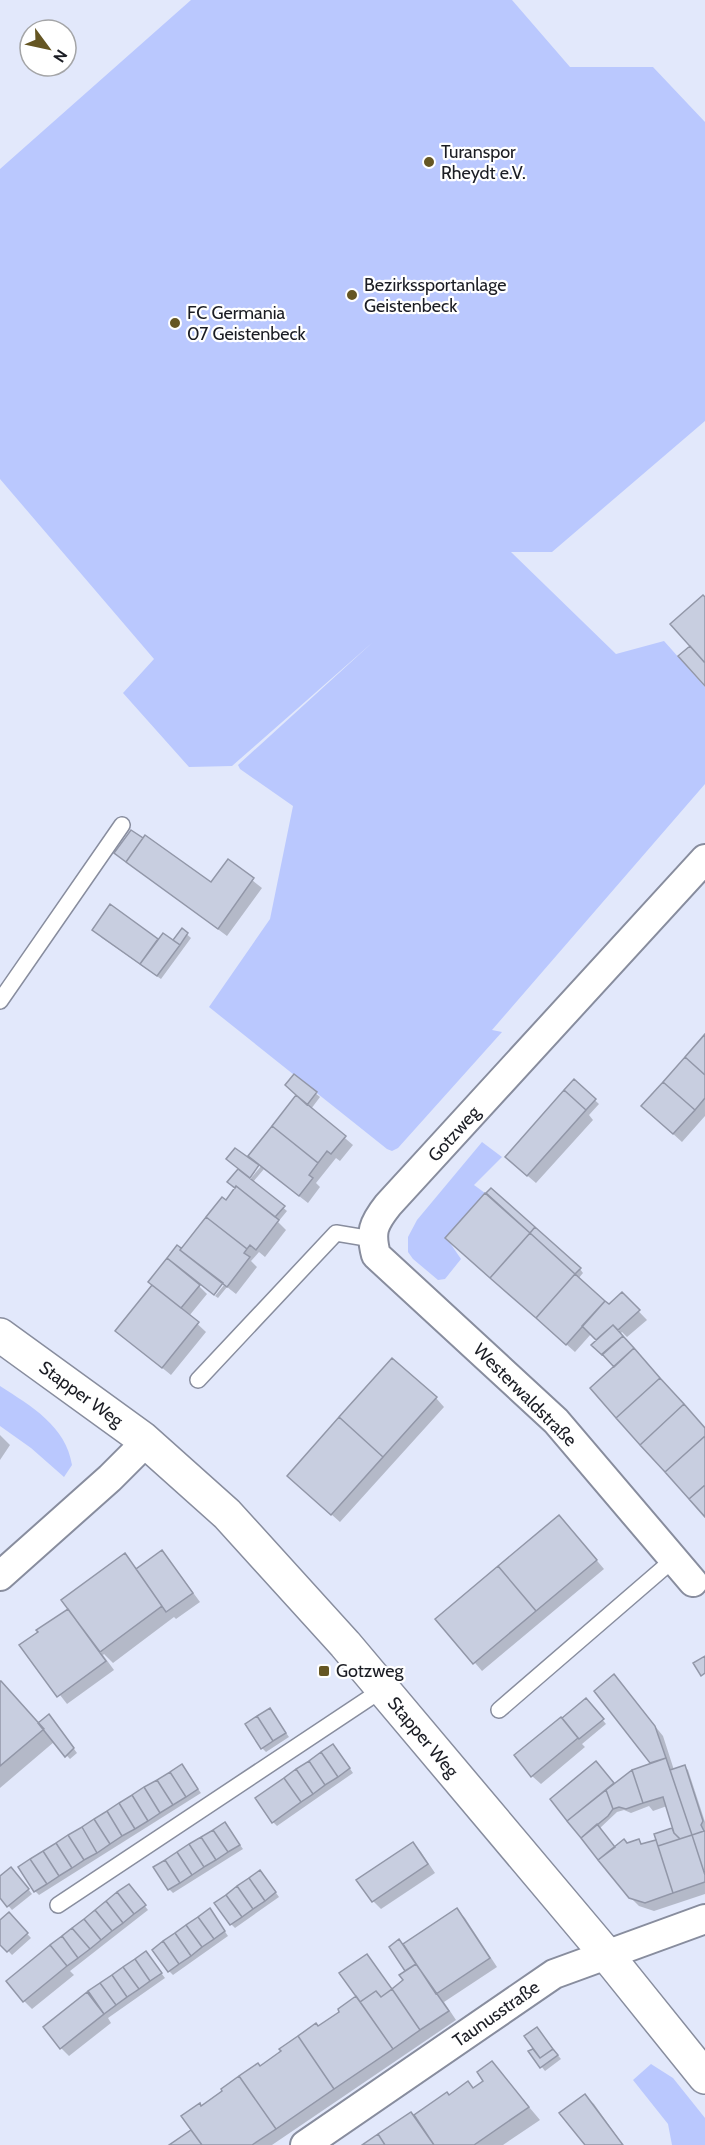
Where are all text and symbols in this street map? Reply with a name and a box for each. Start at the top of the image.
north arrow [18,18,78,78]
text: N [49,46,71,66]
place label: Turanspor Rheydt e.V. [441,141,526,184]
marker: Turanspor Rheydt e.V. [422,155,436,169]
place label: Bezirkssportanlage Geistenbeck [364,274,506,317]
marker: Bezirkssportanlage Geistenbeck [345,288,359,302]
place label: FC Germania 07 Geistenbeck [187,302,307,345]
marker: FC Germania 07 Geistenbeck [168,316,182,330]
street label: Gotzweg [423,1101,485,1166]
street label: Westerwaldstraße [469,1339,581,1451]
street label: Stapper Weg [35,1356,128,1432]
place label: Gotzweg [336,1660,405,1682]
marker: Gotzweg [317,1664,331,1678]
street label: Stapper Weg [383,1692,464,1783]
street label: Taunusstraße [448,1976,544,2052]

